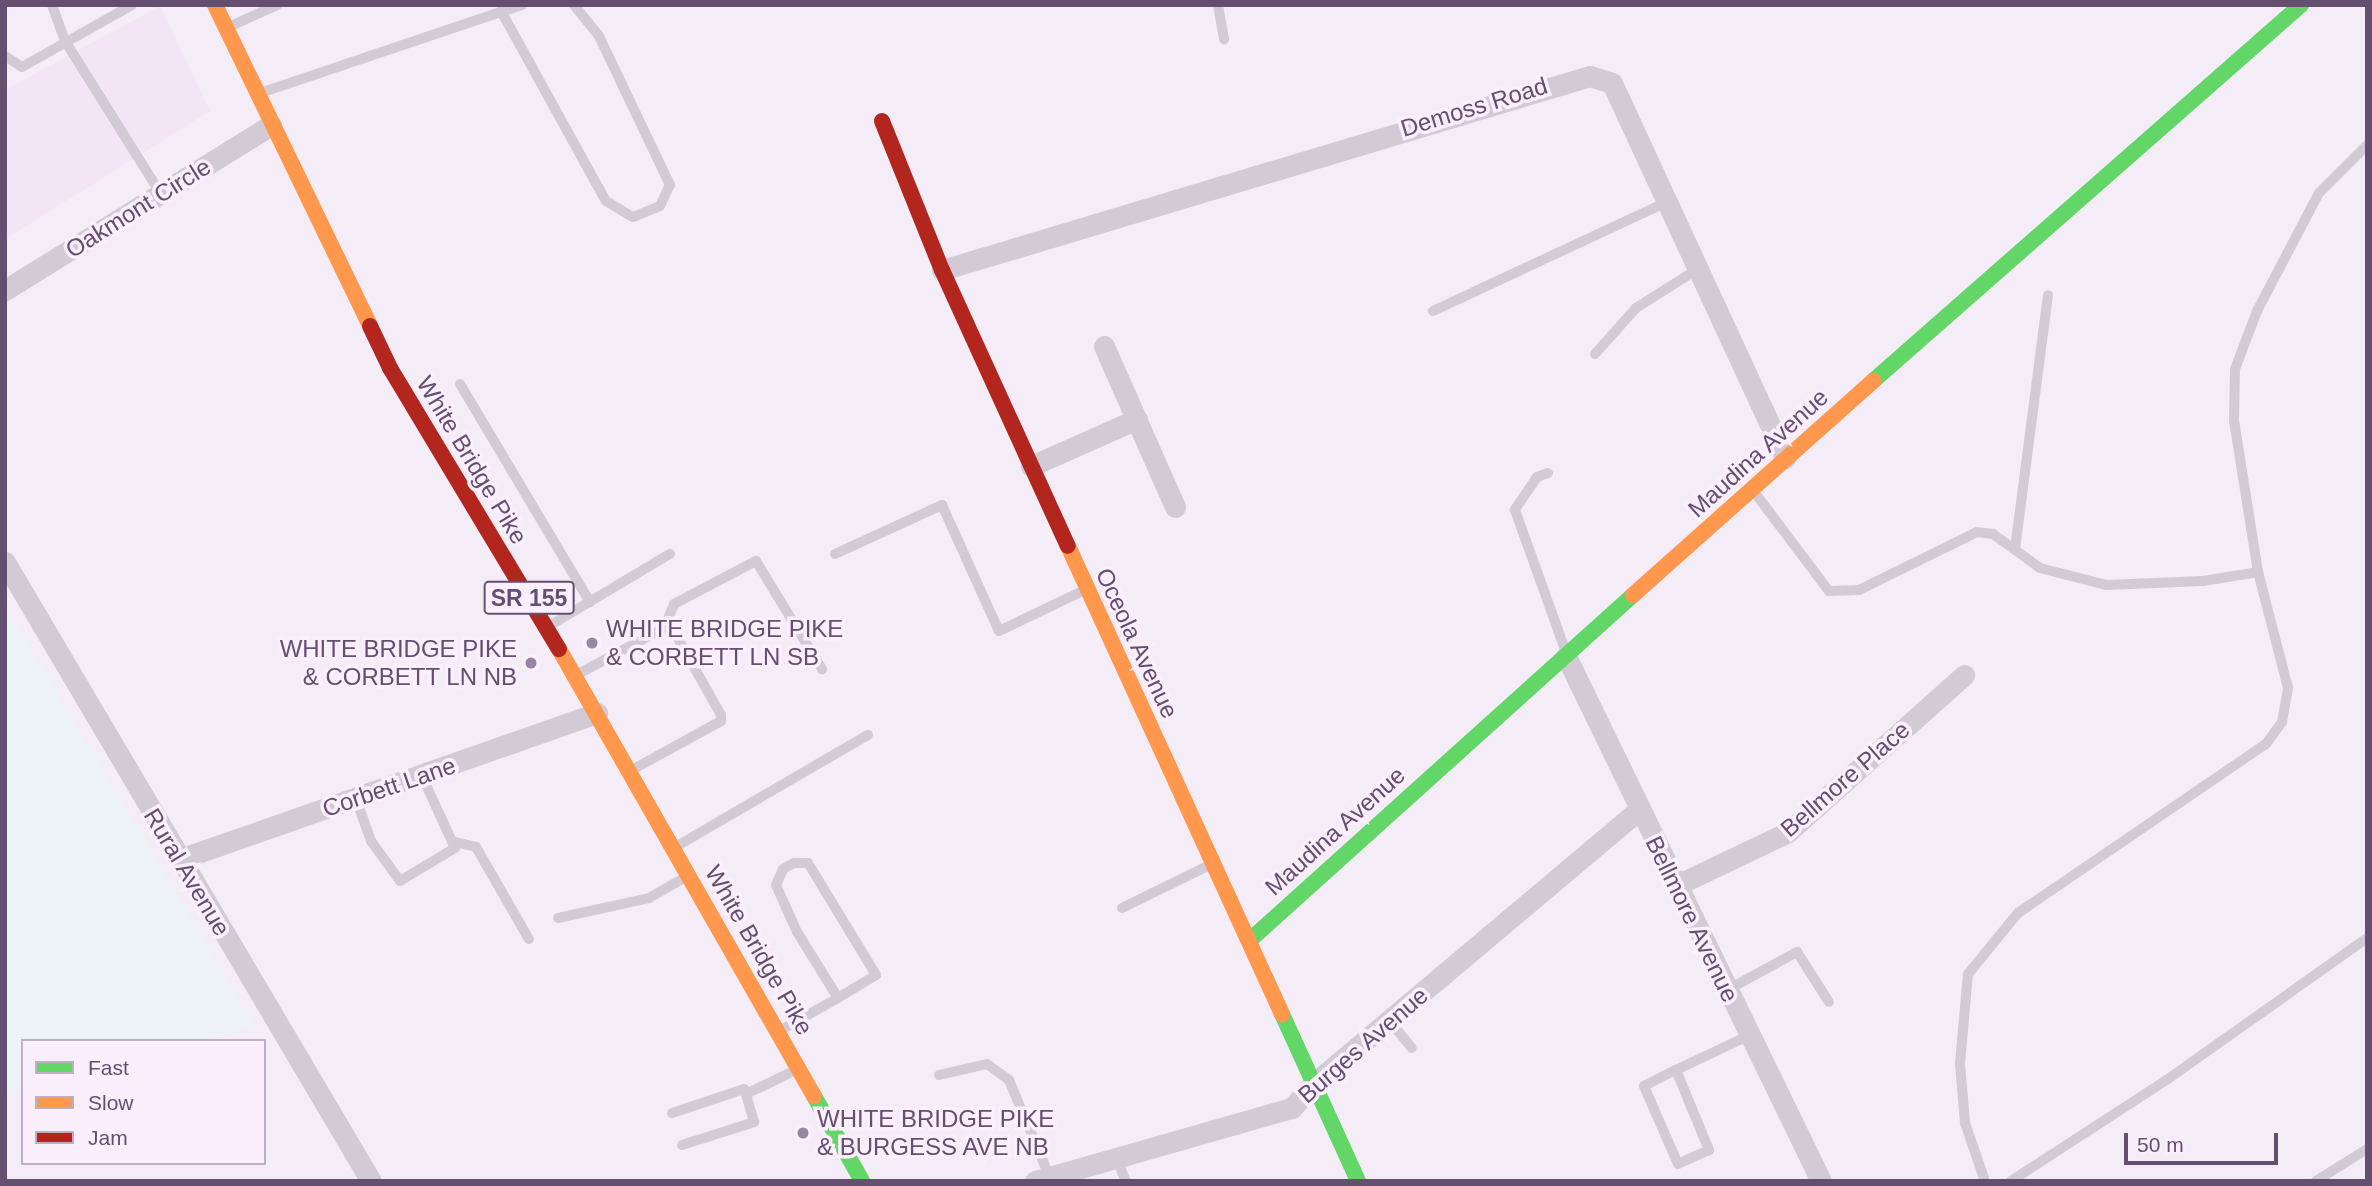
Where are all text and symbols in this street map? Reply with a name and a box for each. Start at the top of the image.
street label: Demoss Road [1397,71,1551,143]
street label: Oakmont Circle [60,152,216,264]
street label: White Bridge Pike [411,371,533,549]
street label: Maudina Avenue [1682,382,1834,524]
street label: Oceola Avenue [1089,563,1185,723]
road number: SR 155 [484,578,574,618]
place label: WHITE BRIDGE PIKE & CORBETT LN SB [606,615,843,671]
place label: WHITE BRIDGE PIKE & CORBETT LN NB [280,635,517,691]
marker: WHITE BRIDGE PIKE & CORBETT LN SB [584,635,600,651]
marker: WHITE BRIDGE PIKE & CORBETT LN NB [523,655,539,671]
street label: Bellmore Place [1775,715,1915,843]
street label: Corbett Lane [319,751,459,823]
street label: Maudina Avenue [1259,760,1411,902]
street label: Rural Avenue [137,802,237,942]
street label: Bellmore Avenue [1639,831,1745,1007]
street label: White Bridge Pike [699,860,819,1040]
street label: Burges Avenue [1292,980,1434,1110]
legend [21,1039,266,1165]
text: Fast [88,1056,129,1079]
text: Slow [88,1091,134,1114]
place label: WHITE BRIDGE PIKE & BURGESS AVE NB [817,1105,1054,1161]
scale bar [2127,1120,2281,1164]
marker: WHITE BRIDGE PIKE & BURGESS AVE NB [795,1125,811,1141]
text: Jam [88,1126,128,1149]
text: 50 m [2137,1133,2184,1156]

